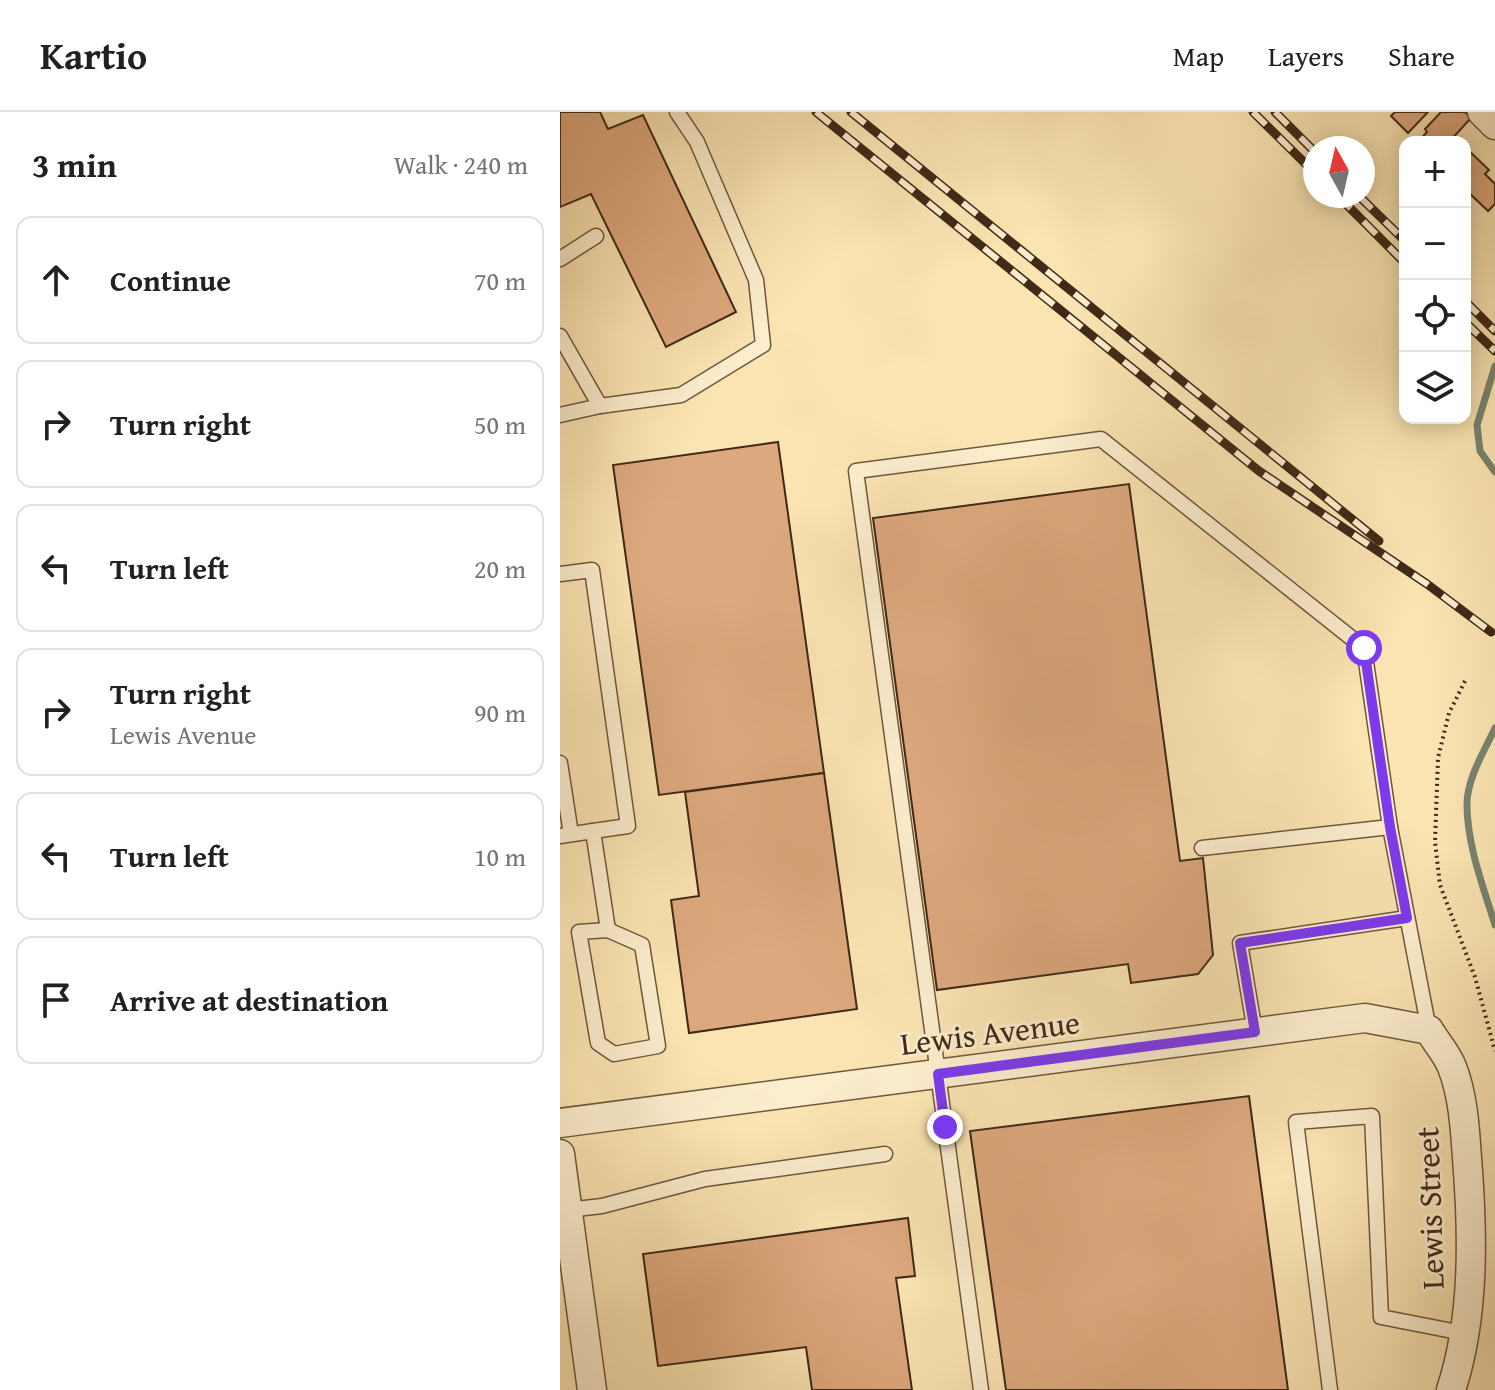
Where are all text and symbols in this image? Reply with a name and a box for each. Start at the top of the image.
text: Kartio [40,27,147,83]
text: Map [1173,35,1224,76]
text: Layers [1268,35,1344,76]
text: Share [1388,35,1455,76]
north arrow [1303,136,1375,208]
map controls [1399,136,1471,424]
button: + [1399,136,1471,208]
text: 3 min [32,140,117,189]
text: Walk · 240 m [394,145,528,184]
button: − [1399,208,1471,280]
icon: ahead [34,258,78,302]
text: Continue [110,258,231,302]
text: 70 m [474,261,526,300]
button: locate [1399,280,1471,352]
button: layers [1399,352,1471,424]
icon: right [34,402,78,446]
text: Turn right [110,402,251,446]
text: 50 m [474,405,526,444]
icon: left [34,546,78,590]
text: Turn left [110,546,229,590]
text: 20 m [474,549,526,588]
route start [1346,630,1382,666]
text: Turn right [110,671,251,715]
icon: right [34,690,78,734]
text: 90 m [474,693,526,732]
text: Lewis Avenue [110,715,257,754]
icon: left [34,834,78,878]
text: Turn left [110,834,229,878]
text: 10 m [474,837,526,876]
icon: arrive [34,978,78,1022]
text: Arrive at destination [110,978,388,1022]
street label: Lewis Avenue [898,998,1082,1067]
route end [927,1109,963,1145]
street label: Lewis Street [1403,1126,1456,1290]

